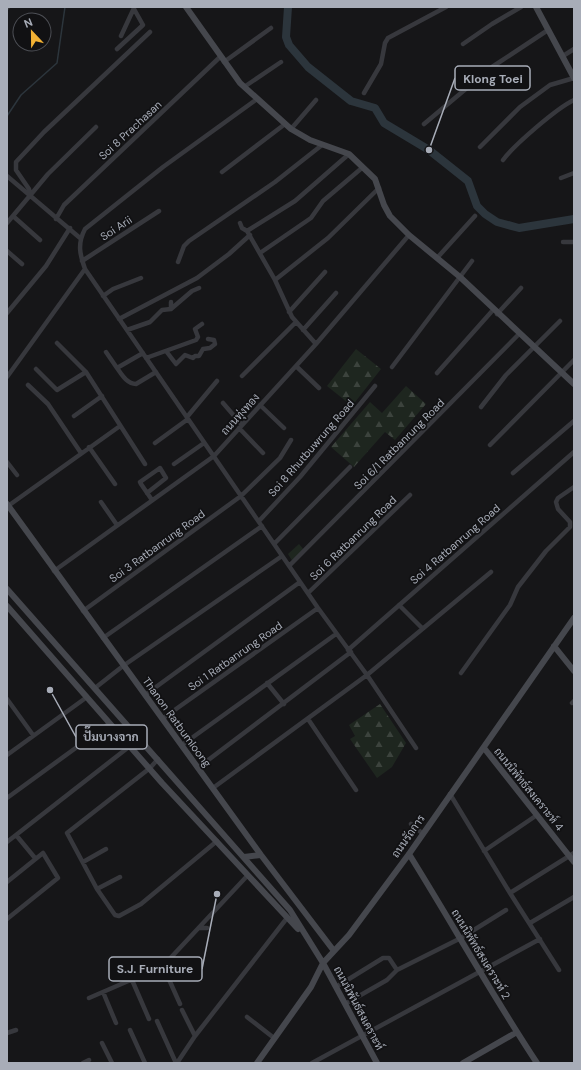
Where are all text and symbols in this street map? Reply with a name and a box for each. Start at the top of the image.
north arrow [12,12,52,52]
text: N [22,15,35,31]
callout: Klong Toei [455,66,530,90]
text: Klong Toei [463,71,523,87]
street label: Soi 8 Prachasan [96,97,164,163]
street label: Soi Arii [97,213,135,243]
street label: ถนนทุ่งทอง [218,390,264,439]
street label: Soi 8 Rhutbuwrung Road [265,396,357,500]
street label: Soi 6/1 Ratbanrung Road [351,396,447,492]
street label: Soi 6 Ratbanrung Road [307,493,399,583]
street label: Soi 4 Ratbanrung Road [407,501,503,587]
street label: Soi 3 Ratbanrung Road [106,506,208,585]
street label: Soi 1 Ratbanrung Road [185,618,285,694]
street label: Thanon Ratbumloong [140,674,214,770]
callout: ปั๊มบางจาก [76,725,147,749]
text: ปั๊มบางจาก [83,725,139,745]
street label: ถนนนิพัทธ์สงเคราะห์ 4 [491,744,568,834]
street label: ถนนรัถการ [388,812,428,860]
street label: ถนนนิพัทธ์สงเคราะห์ 2 [449,906,514,1002]
callout: S.J. Furniture [109,957,202,981]
text: S.J. Furniture [117,961,193,977]
street label: ถนนนิพันธ์สงเคราะห์ [331,963,388,1052]

